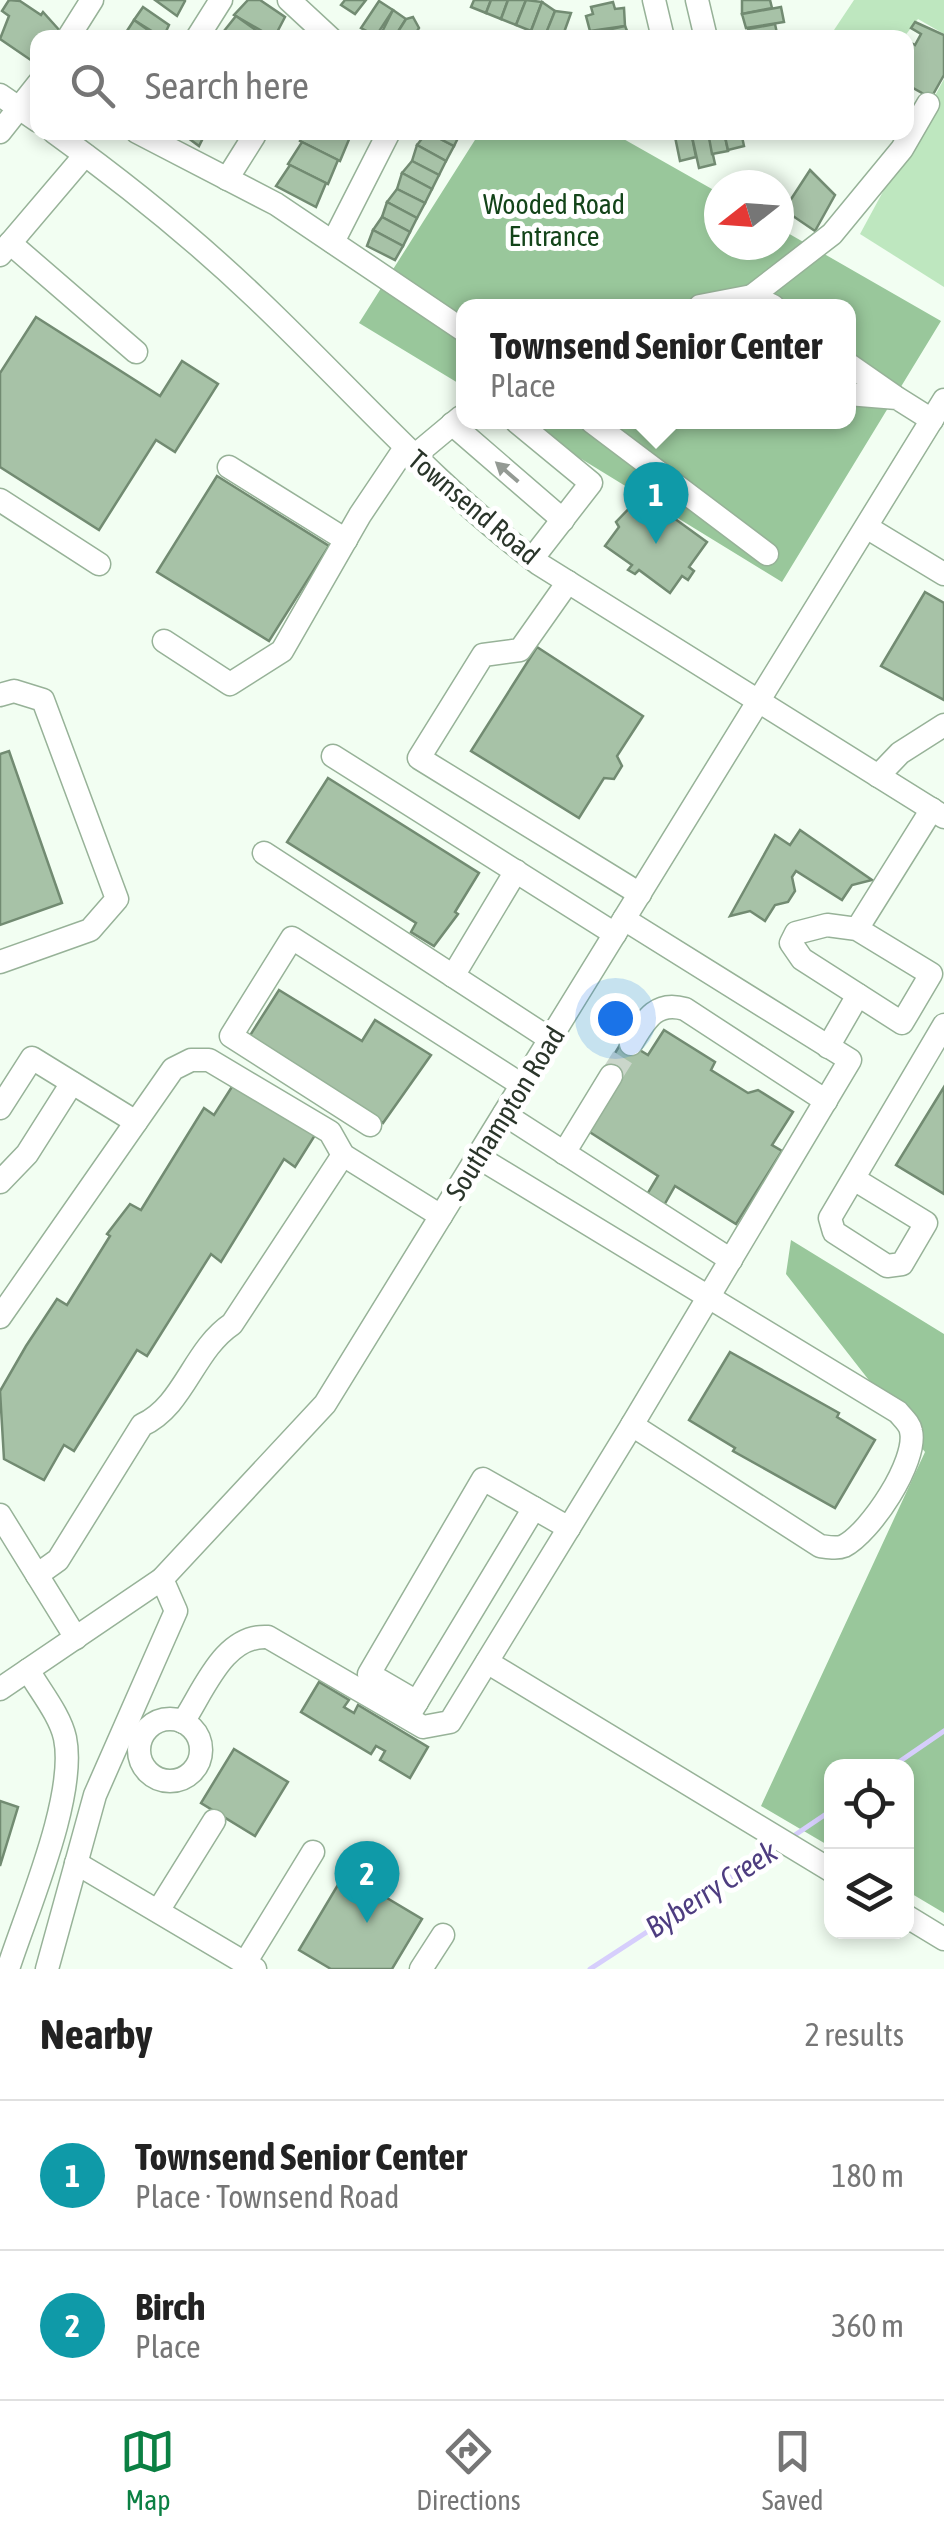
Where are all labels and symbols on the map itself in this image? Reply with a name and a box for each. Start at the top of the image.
north arrow [704,170,794,260]
park label: Wooded Road Entrance [483,188,625,252]
street label: Townsend Road [402,443,546,571]
one-way arrow [495,462,520,483]
pin: 1 [624,462,688,544]
your location [590,993,641,1044]
street label: Southampton Road [439,1020,571,1206]
water label: Byberry Creek [639,1833,784,1944]
pin: 2 [334,1840,400,1923]

